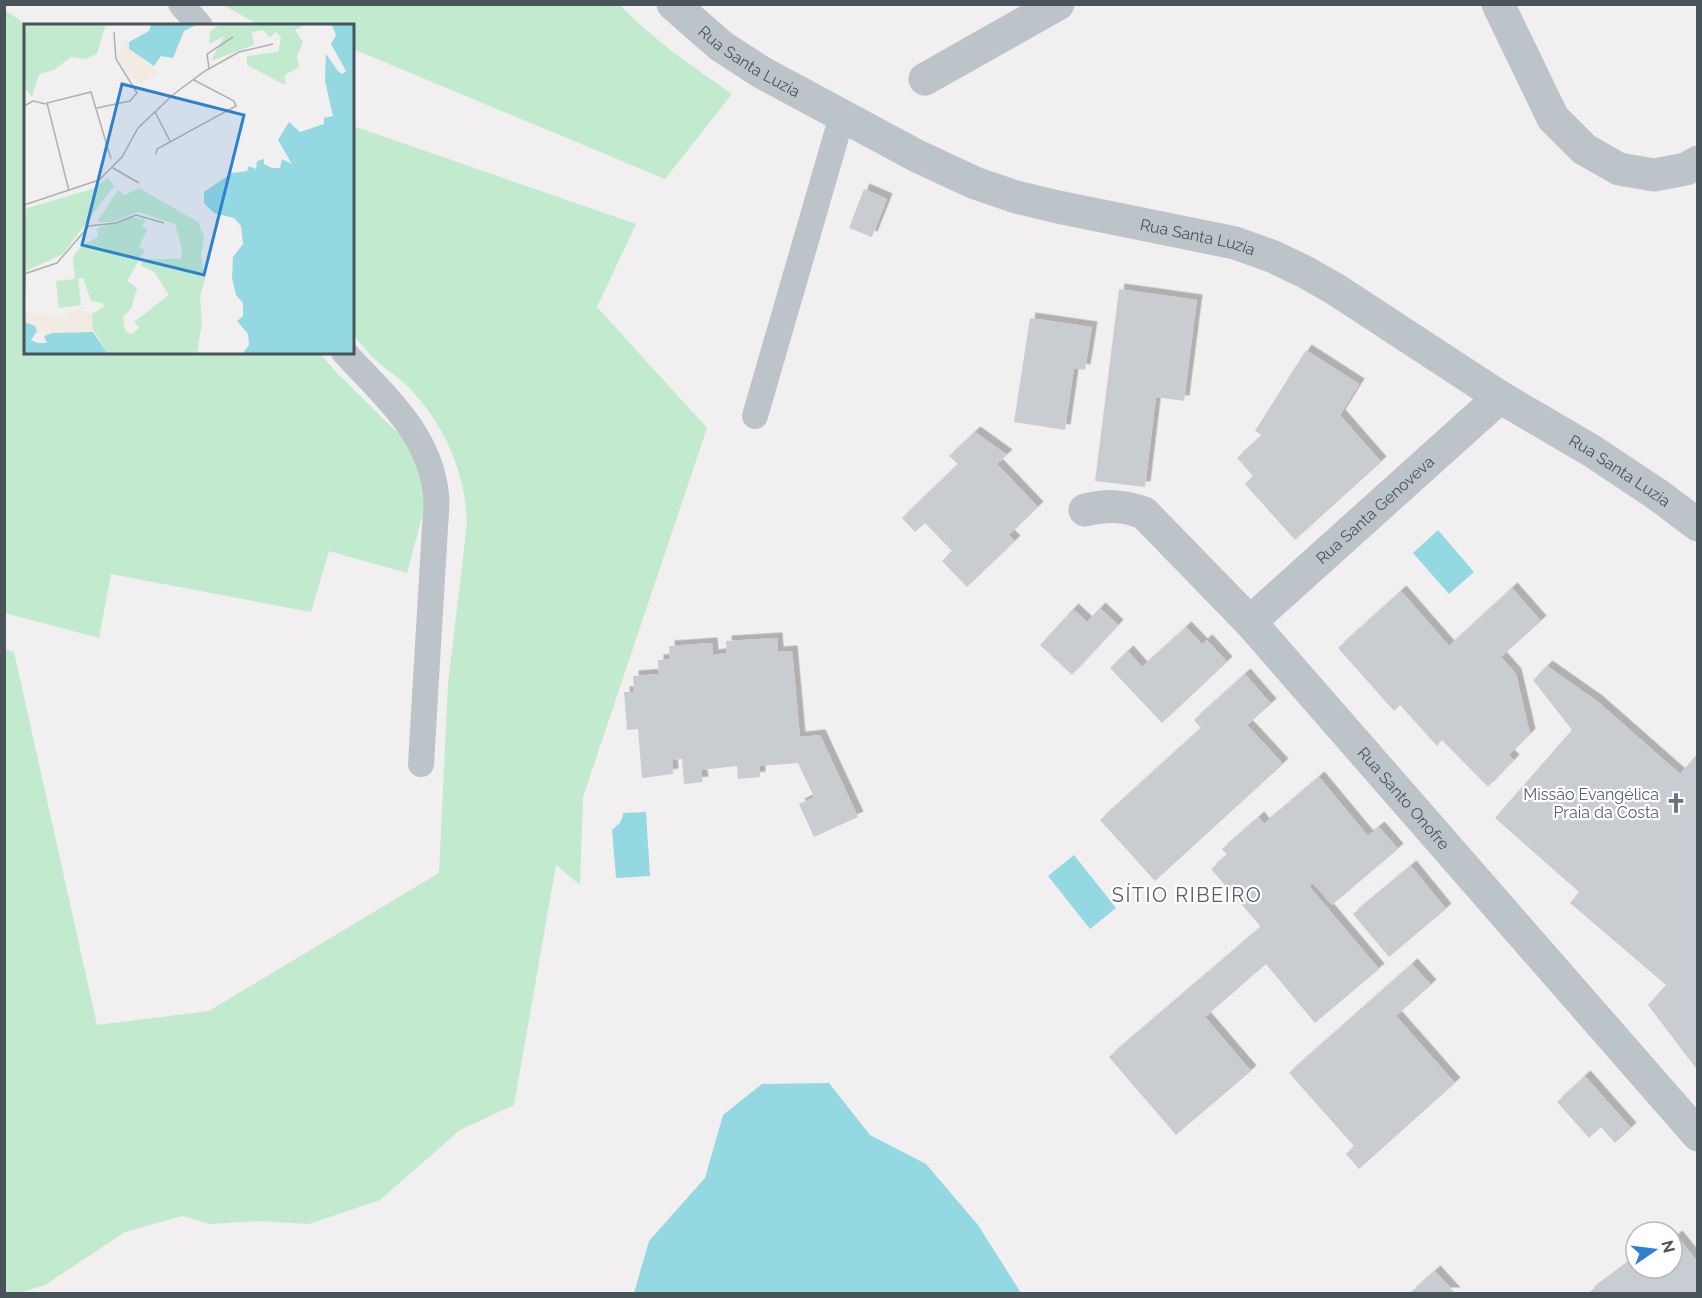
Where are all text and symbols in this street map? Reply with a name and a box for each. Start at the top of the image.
street label: Rua Santa Luzia [695,21,804,101]
inset map [24,24,354,354]
street label: Rua Santa Luzia [1139,214,1258,259]
street label: Rua Santa Luzia [1566,430,1674,511]
street label: Rua Santa Genoveva [1312,452,1438,568]
street label: Rua Santo Onofre [1354,743,1454,853]
place label: Missão Evangélica Praia da Costa [1523,785,1659,822]
church icon: Missão Evangélica Praia da Costa [1664,791,1688,815]
district label: SÍTIO RIBEIRO [1112,883,1262,907]
north arrow [1624,1220,1684,1280]
text: N [1657,1238,1679,1255]

